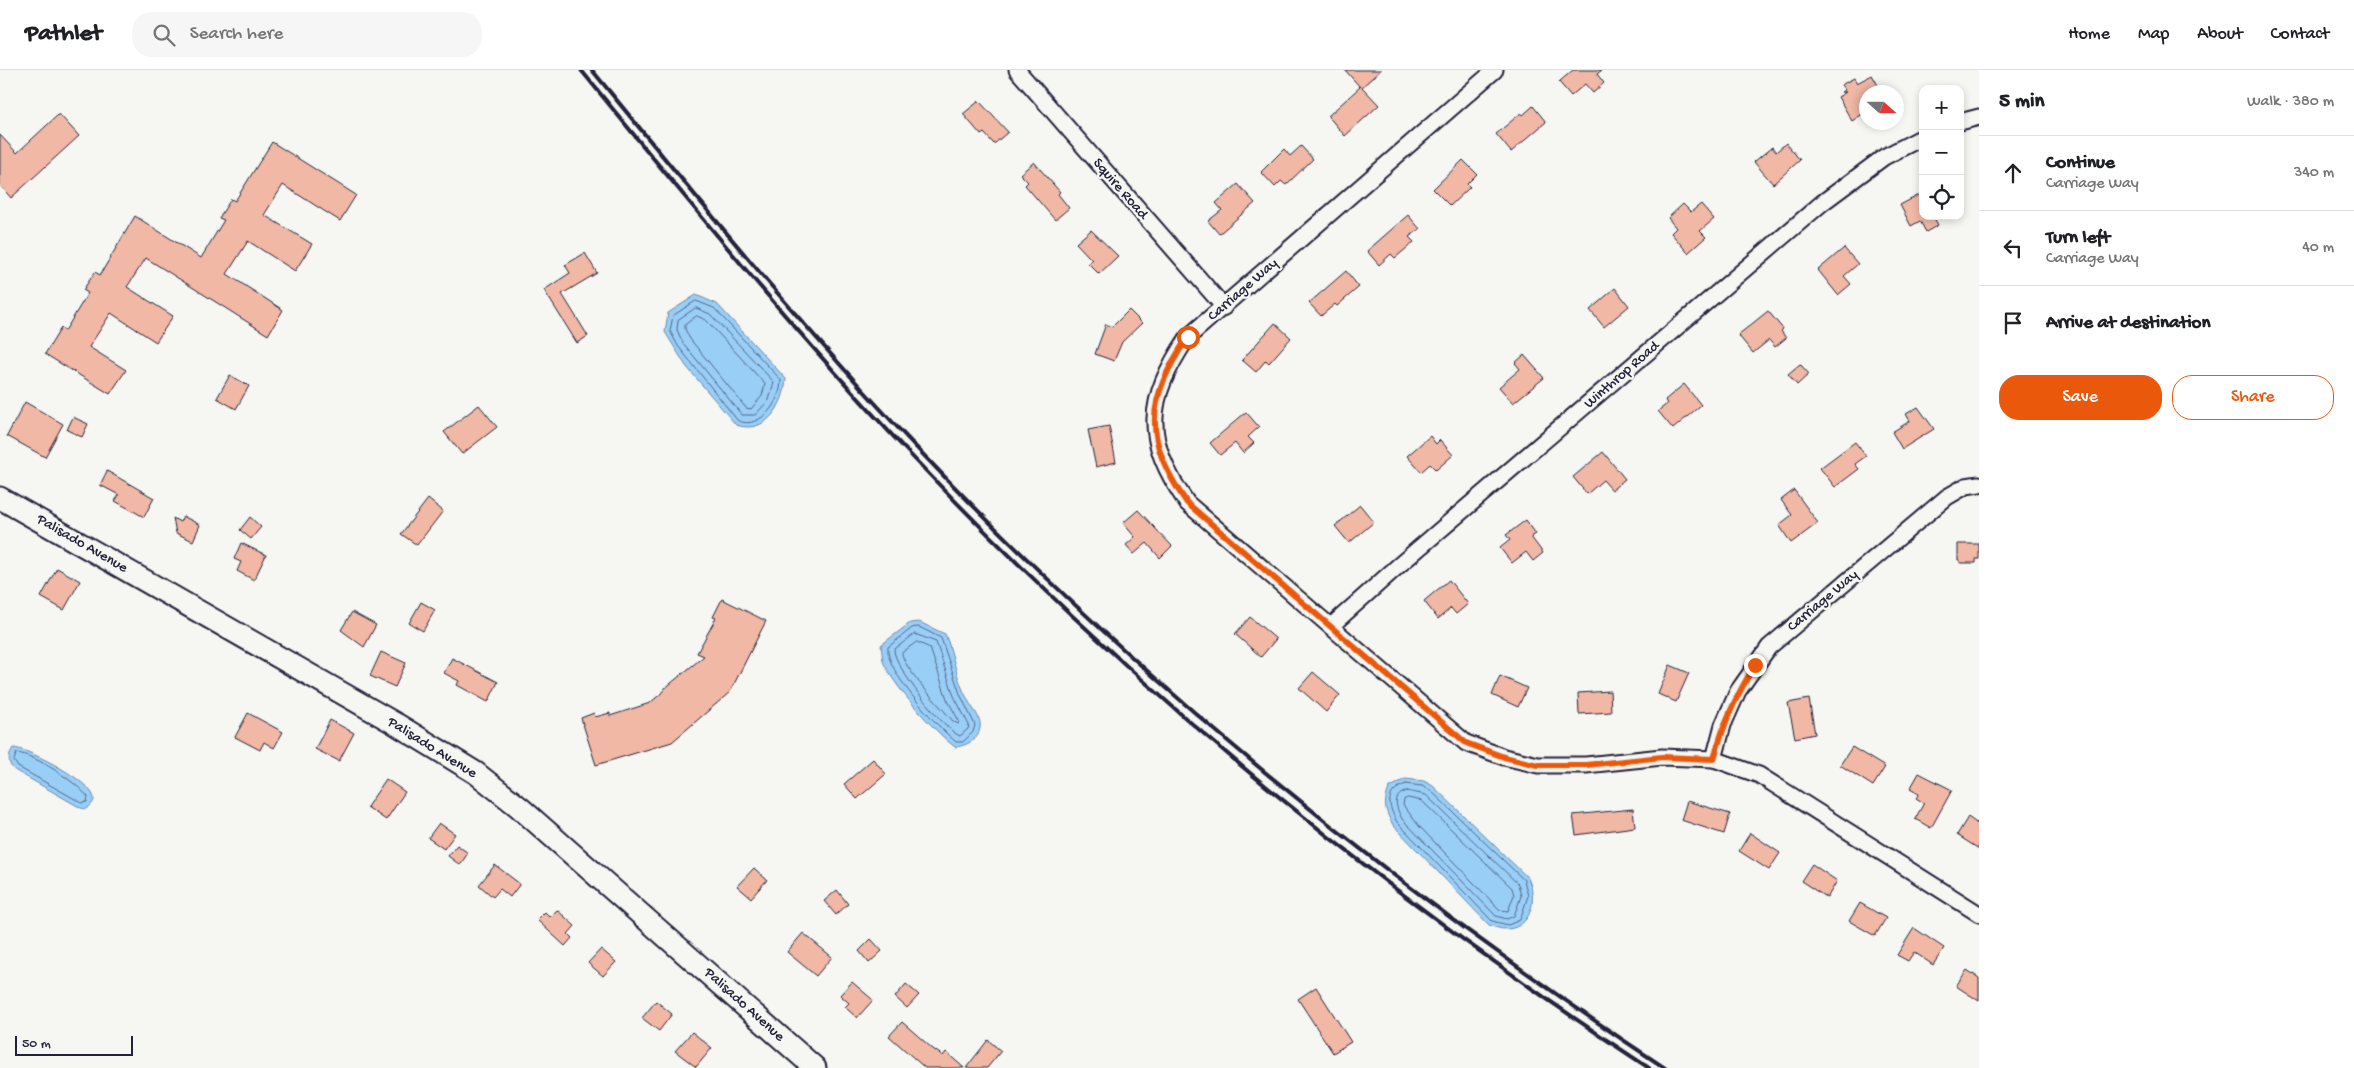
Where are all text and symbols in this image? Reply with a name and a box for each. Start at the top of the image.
search box [132,12,482,57]
text: Pathlet [25,20,102,49]
icon: search [150,21,178,49]
text: Search here [190,23,283,46]
text: Home [2068,24,2110,45]
text: Map [2138,24,2169,45]
text: About [2197,24,2243,45]
text: Contact [2271,24,2329,45]
north arrow [1859,85,1904,130]
map controls [1919,85,1964,220]
button: + [1919,85,1964,130]
text: 5 min [1999,90,2044,115]
text: Walk · 380 m [2247,93,2334,112]
button: − [1919,130,1964,175]
text: Continue [2046,152,2115,175]
street label: Squire Road [1088,155,1152,224]
icon: ahead [1999,159,2027,187]
text: 340 m [2294,164,2334,183]
button: locate [1919,175,1964,220]
text: Carriage Way [2046,175,2139,194]
text: Turn left [2046,227,2110,250]
icon: left [1999,234,2027,262]
text: 40 m [2302,239,2334,258]
text: Carriage Way [2046,250,2139,269]
street label: Carriage Way [1204,254,1282,325]
icon: arrive [1999,309,2027,337]
text: Arrive at destination [2046,312,2210,335]
route start [1177,326,1200,349]
street label: Winthrop Road [1581,337,1664,413]
button: Save [1999,375,2162,420]
button: Share [2172,375,2334,420]
street label: Palisado Avenue [32,510,131,577]
street label: Carriage Way [1784,566,1863,636]
route end [1744,654,1767,677]
street label: Palisado Avenue [383,713,480,783]
street label: Palisado Avenue [699,963,788,1046]
scale bar [15,1033,132,1056]
text: 50 m [22,1036,51,1053]

